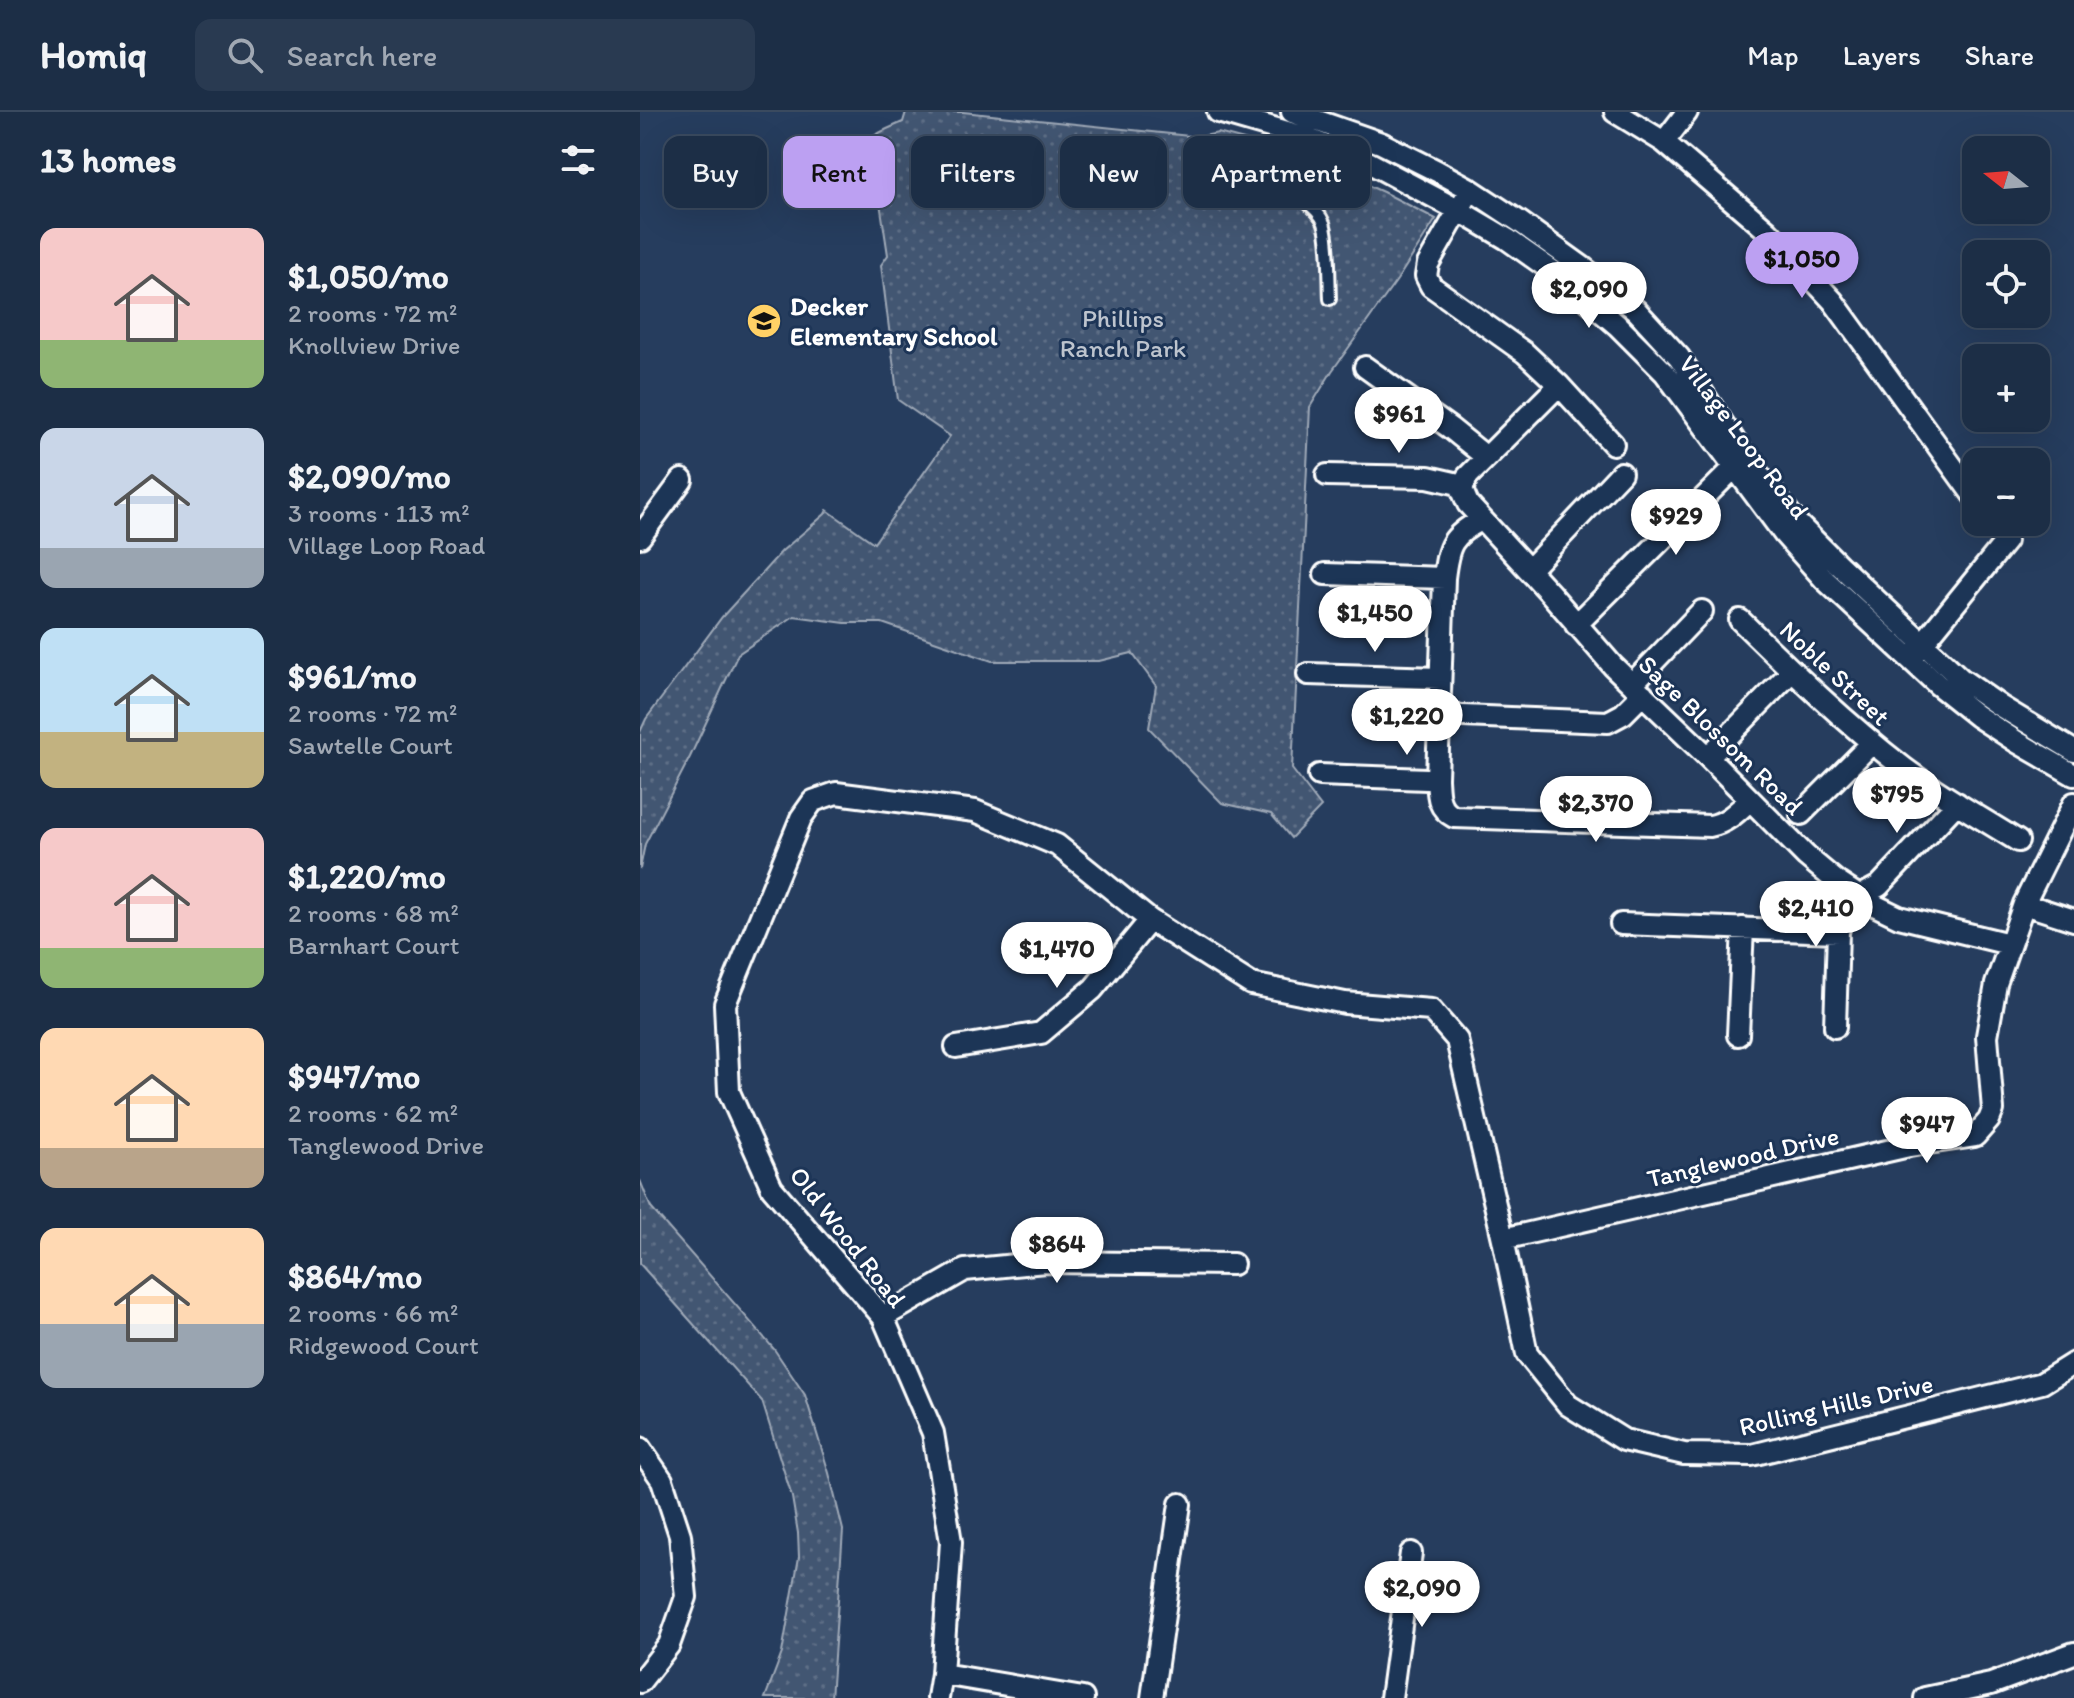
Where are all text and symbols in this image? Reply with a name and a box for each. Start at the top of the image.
search box [195,19,755,91]
text: Homiq [40,32,147,78]
icon: search [223,33,267,77]
text: Search here [287,37,437,74]
text: Map [1747,38,1799,72]
text: Layers [1843,38,1921,72]
text: Share [1965,38,2034,72]
chip: Buy [664,136,767,208]
chip: Rent [783,136,895,208]
chip: Filters [911,136,1044,208]
chip: New [1060,136,1167,208]
chip: Apartment [1183,136,1370,208]
north arrow [1962,136,2050,224]
map controls [1962,136,2050,536]
icon: filters [556,138,600,182]
text: 13 homes [40,140,176,181]
pin: $1,050 [1737,232,1867,300]
button: locate [1962,240,2050,328]
text: $1,050 [1763,242,1841,274]
text: $1,050/mo [288,256,449,297]
icon: home [104,260,200,356]
pin: $2,090 [1524,262,1654,330]
text: $2,090 [1550,272,1628,304]
place label: Decker Elementary School [790,290,998,352]
text: 2 rooms · 72 m² [288,297,457,329]
school or university icon: Decker Elementary School [745,302,783,340]
park label: Phillips Ranch Park [1060,302,1186,364]
text: Knollview Drive [288,329,460,361]
button: + [1962,344,2050,432]
street label: Village Loop Road [1672,349,1816,525]
pin: $961 [1352,387,1446,455]
text: $961 [1373,397,1425,429]
button: − [1962,448,2050,536]
text: $2,090/mo [288,456,451,497]
icon: home [104,460,200,556]
pin: $929 [1629,489,1723,557]
text: 3 rooms · 113 m² [288,497,470,529]
text: $929 [1649,499,1703,531]
text: Village Loop Road [288,529,485,561]
pin: $1,450 [1310,586,1440,654]
text: $1,450 [1337,596,1413,628]
street label: Noble Street [1773,614,1897,732]
street label: Sage Blossom Road [1632,648,1810,822]
text: $961/mo [288,656,417,697]
icon: home [104,660,200,756]
pin: $1,220 [1342,689,1472,757]
text: 2 rooms · 72 m² [288,697,457,729]
text: $1,220 [1370,699,1444,731]
text: Sawtelle Court [288,729,453,761]
pin: $795 [1850,767,1944,835]
pin: $2,370 [1531,776,1661,844]
text: $795 [1870,777,1924,809]
text: $2,370 [1558,786,1634,818]
text: $1,220/mo [288,856,446,897]
icon: home [104,860,200,956]
pin: $2,410 [1751,881,1881,949]
text: $2,410 [1778,891,1854,923]
text: 2 rooms · 68 m² [288,897,459,929]
pin: $1,470 [992,922,1122,990]
text: Barnhart Court [288,929,459,961]
text: $1,470 [1019,932,1095,964]
text: $947/mo [288,1056,420,1097]
icon: home [104,1060,200,1156]
text: 2 rooms · 62 m² [288,1097,458,1129]
pin: $947 [1880,1097,1974,1165]
text: $947 [1899,1107,1955,1139]
street label: Tanglewood Drive [1644,1119,1842,1195]
text: Tanglewood Drive [288,1129,484,1161]
street label: Old Wood Road [783,1160,914,1315]
pin: $864 [1010,1217,1104,1285]
text: $864 [1029,1227,1085,1259]
text: $864/mo [288,1256,422,1297]
icon: home [104,1260,200,1356]
text: 2 rooms · 66 m² [288,1297,458,1329]
text: Ridgewood Court [288,1329,479,1361]
street label: Rolling Hills Drive [1736,1367,1936,1443]
pin: $2,090 [1357,1561,1487,1629]
text: $2,090 [1383,1571,1461,1603]

